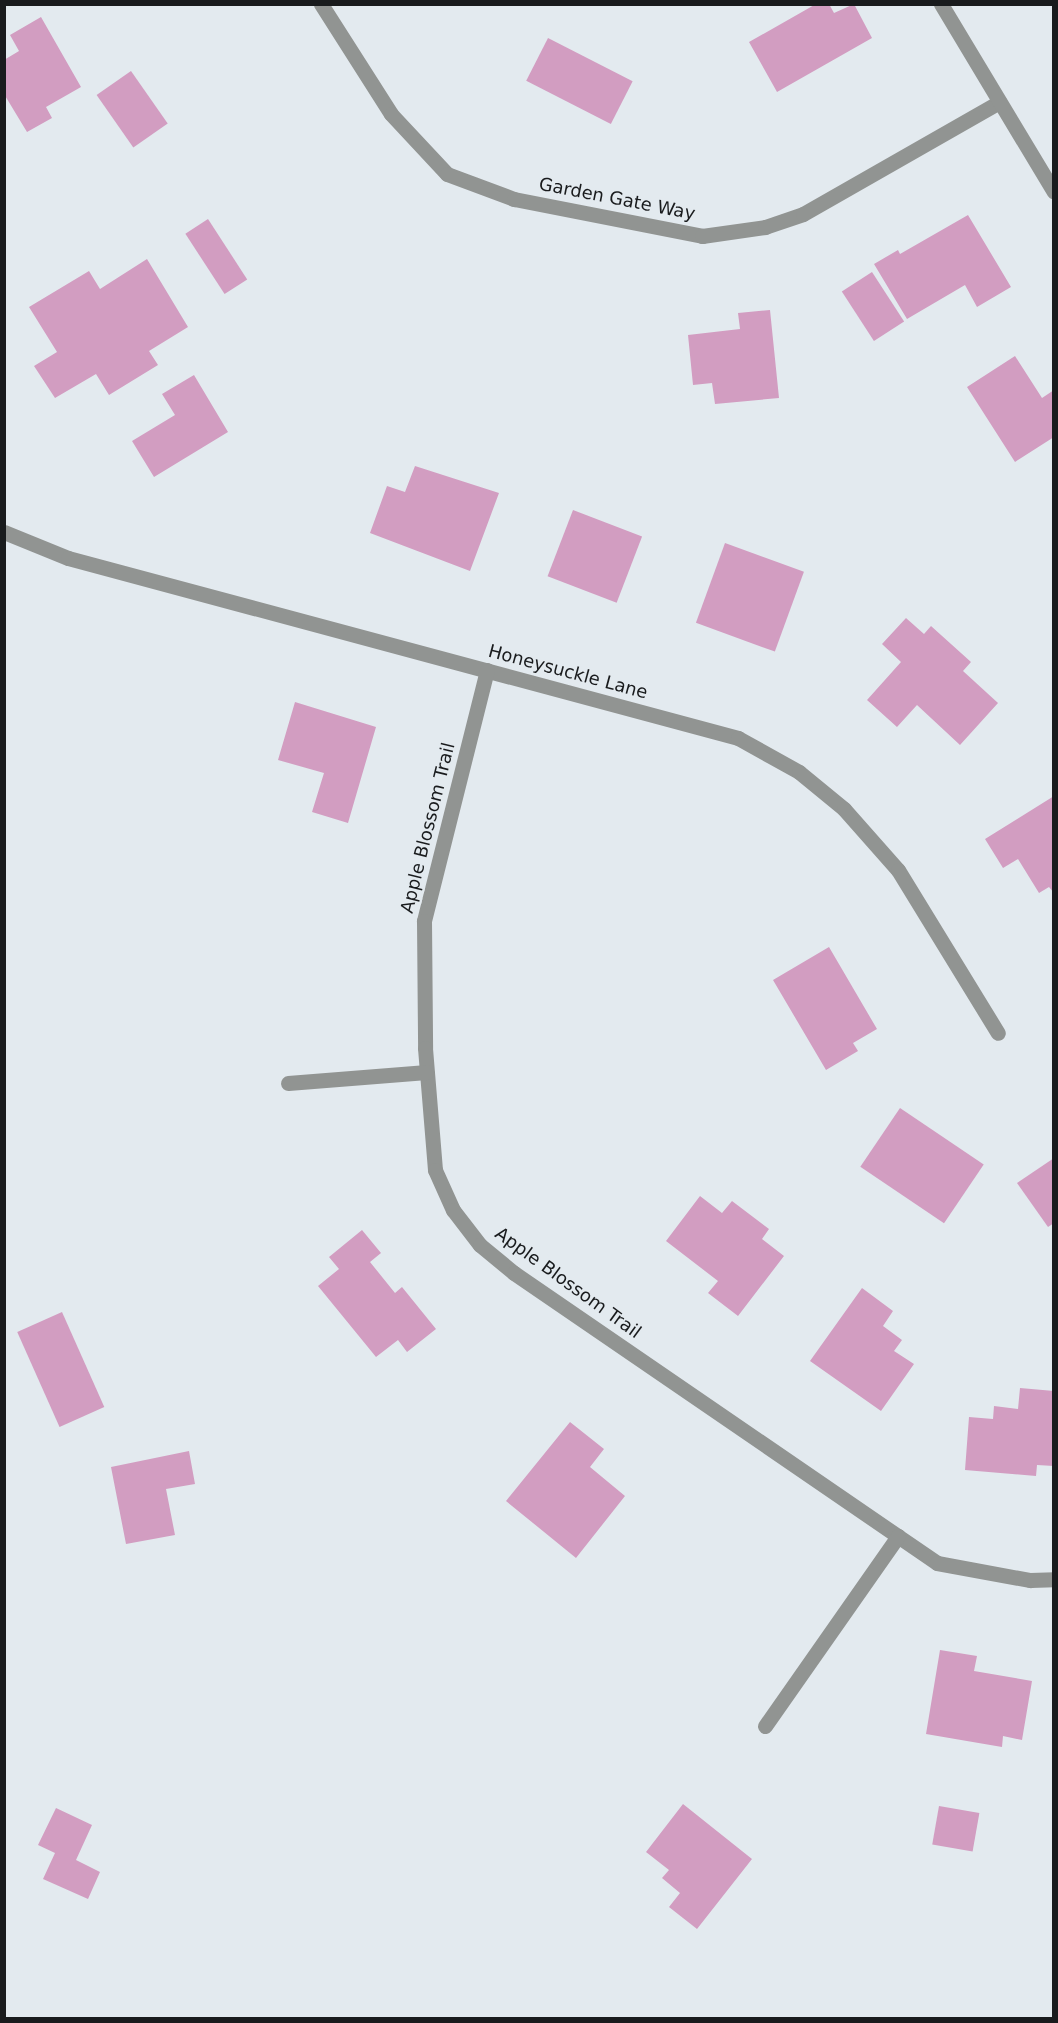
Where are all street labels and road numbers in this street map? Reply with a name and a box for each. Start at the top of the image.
street label: Garden Gate Way [537,173,697,225]
street label: Honeysuckle Lane [486,640,650,704]
street label: Apple Blossom Trail [396,740,460,916]
street label: Apple Blossom Trail [491,1223,645,1343]

